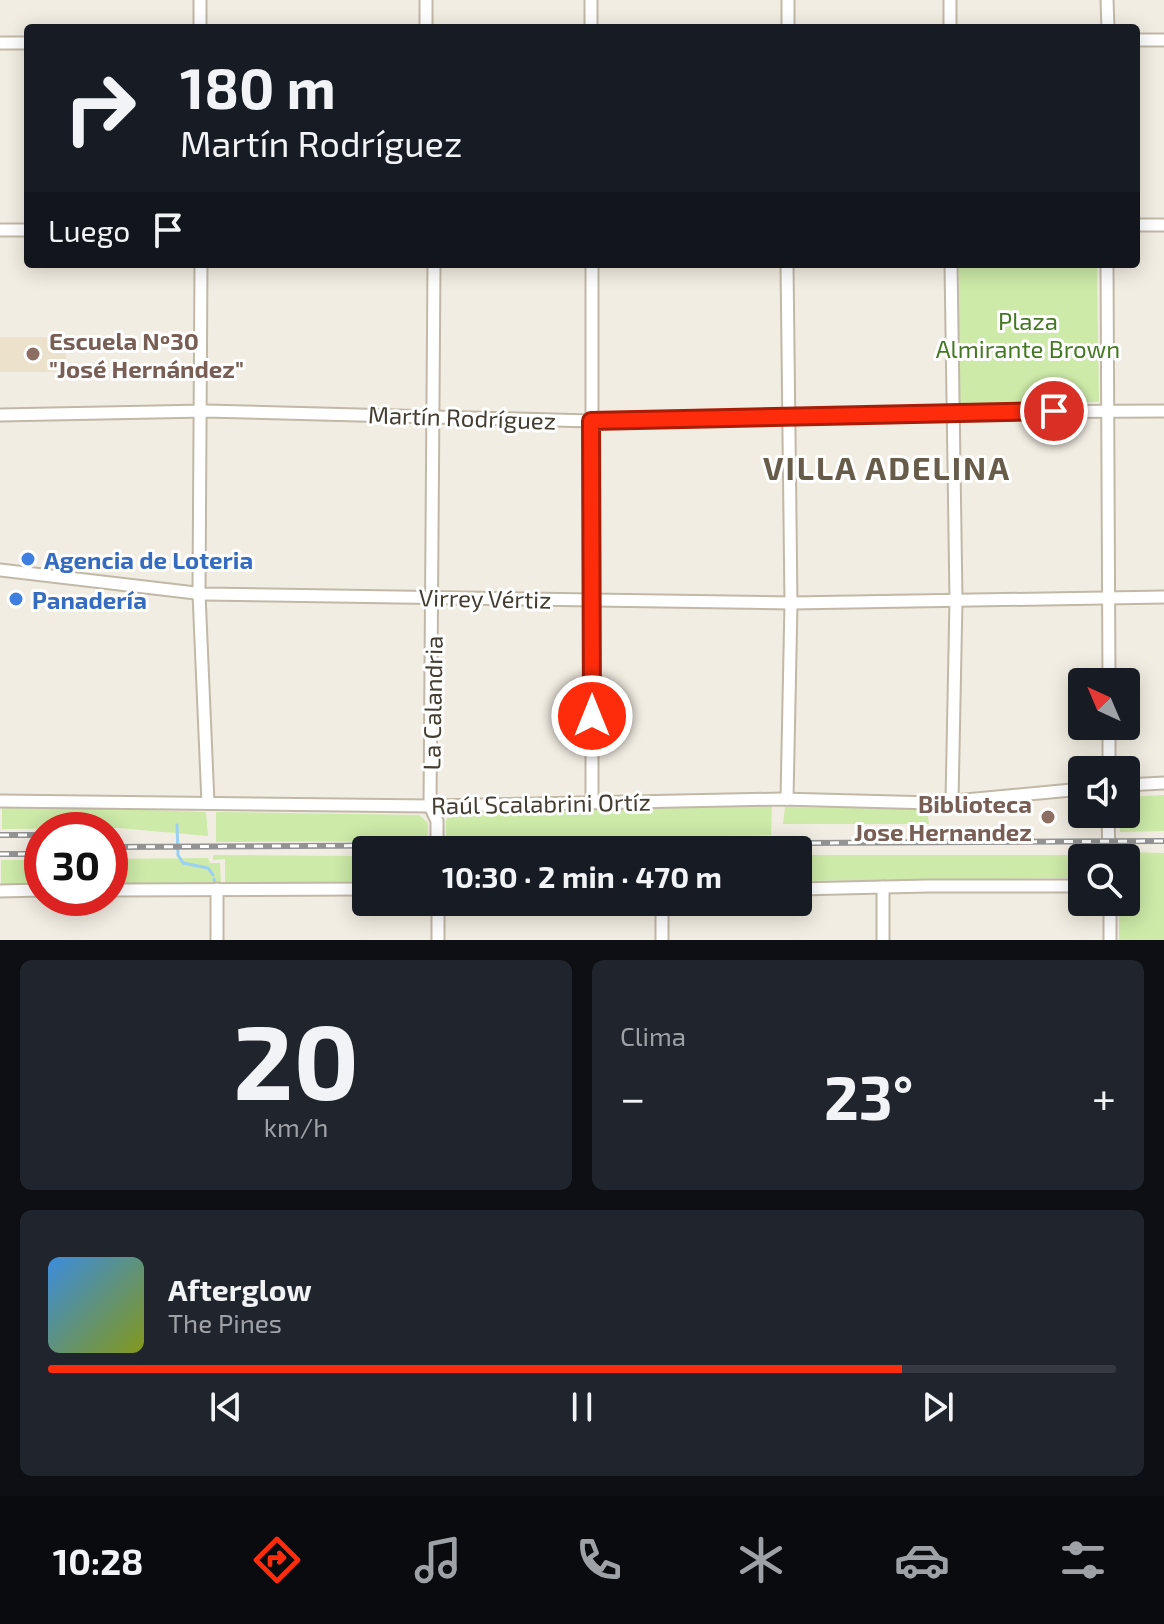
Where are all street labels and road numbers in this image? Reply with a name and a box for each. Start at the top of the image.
street label: Martín Rodríguez [367,399,557,435]
street label: Virrey Vértiz [418,582,552,614]
street label: La Calandria [416,636,448,770]
street label: Raúl Scalabrini Ortíz [431,787,651,819]

